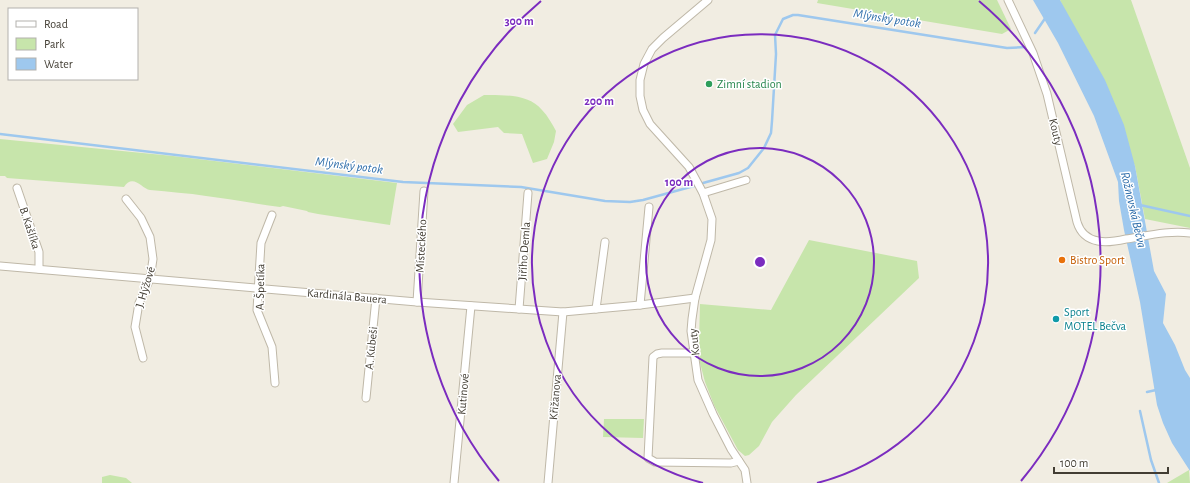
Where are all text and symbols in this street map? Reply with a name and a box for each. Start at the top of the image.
water label: Mlýnský potok [852,7,922,31]
legend [8,8,138,80]
text: 300 m [504,15,534,27]
text: Road [44,18,68,30]
text: Park [44,38,65,50]
text: Water [44,58,73,70]
place label: Zimní stadion [717,78,782,90]
marker: Zimní stadion [704,79,714,89]
text: 200 m [584,95,614,107]
street label: Kouty [1046,117,1065,147]
water label: Mlýnský potok [314,155,384,177]
water label: Rožnovská Bečva [1118,171,1148,250]
text: 100 m [665,176,693,188]
street label: B. Kašlíka [18,205,43,251]
street label: Místeckého [414,219,428,273]
street label: Jiřího Demla [516,221,532,281]
place label: Bistro Sport [1070,254,1125,266]
centre of rings [753,255,767,269]
marker: Bistro Sport [1057,255,1067,265]
street label: A. Špetíka [253,263,266,310]
street label: J. Hýžové [133,265,158,309]
street label: Kardinála Bauera [307,287,388,306]
place label: Sport MOTEL Bečva [1064,306,1127,332]
marker: Sport MOTEL Bečva [1051,314,1061,324]
street label: A. Kubeši [363,326,379,370]
street label: Kouty [687,328,702,356]
street label: Kutinové [455,373,471,415]
street label: Křižanova [547,373,563,420]
scale bar [1054,449,1168,475]
text: 100 m [1060,457,1088,469]

